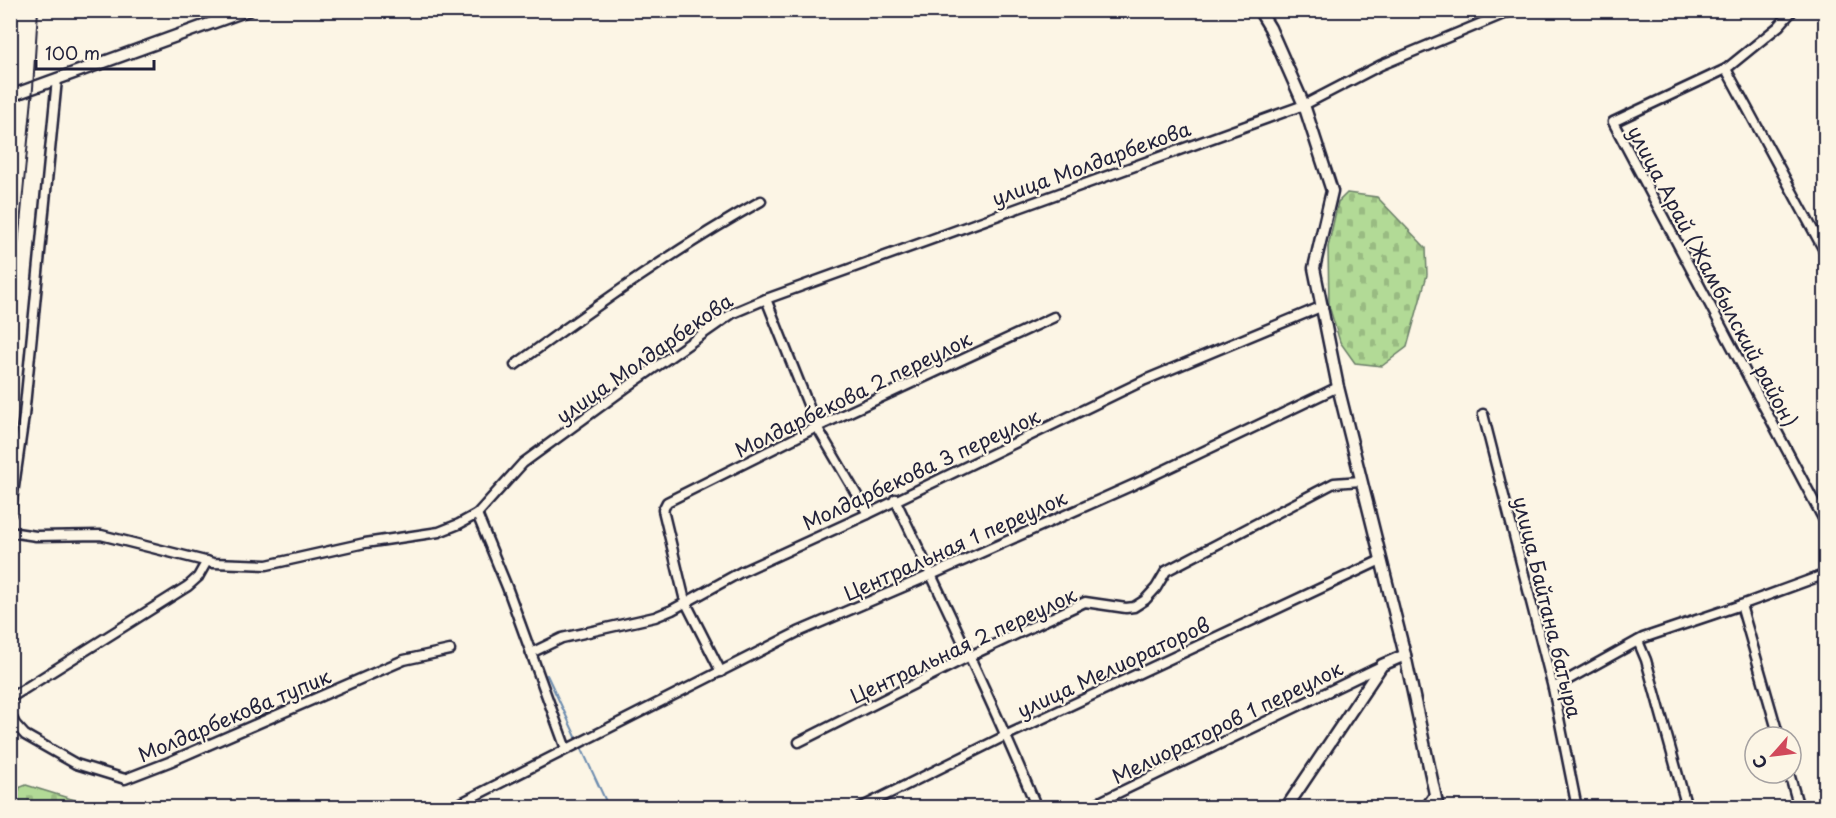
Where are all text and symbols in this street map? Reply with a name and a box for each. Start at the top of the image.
scale bar [36,33,154,71]
text: 100 m [45,39,100,66]
street label: улица Молдарбекова [987,113,1195,213]
street label: улица Арай (Жамбылский район) [1621,120,1805,432]
street label: улица Молдарбекова [549,285,739,430]
street label: Молдарбекова 2 переулок [729,323,977,465]
street label: Молдарбекова 3 переулок [797,401,1045,537]
street label: Центральная 1 переулок [839,482,1072,608]
street label: улица Байтана батыра [1506,493,1590,722]
street label: Центральная 2 переулок [845,579,1081,711]
street label: улица Мелиораторов [1012,609,1214,725]
street label: Мелиораторов 1 переулок [1106,653,1348,791]
street label: Молдарбекова тупик [133,661,335,769]
north arrow [1743,725,1803,785]
text: С [1745,752,1772,773]

